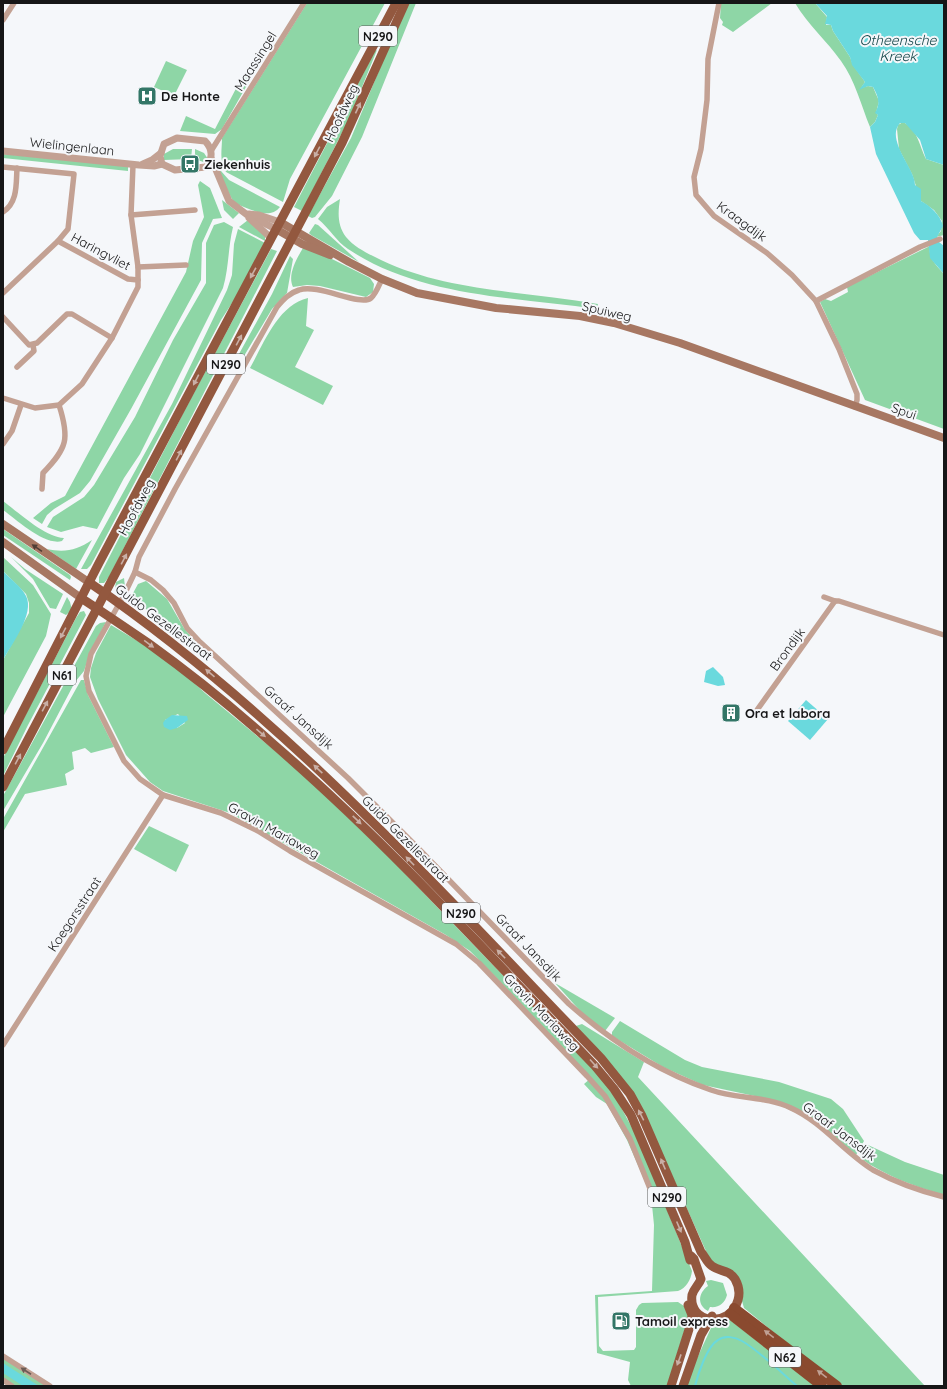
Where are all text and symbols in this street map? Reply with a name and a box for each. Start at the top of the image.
road number: N290 [359,26,397,46]
street label: Maassingel [230,28,280,94]
water label: Otheensche Kreek [859,31,938,65]
street label: Hoofdweg [321,81,361,145]
hospital icon: De Honte [136,85,158,107]
place label: De Honte [161,88,220,104]
one-way arrow [355,102,361,113]
street label: Wielingenlaan [29,134,115,158]
one-way arrow [313,147,320,158]
bus stop icon: Ziekenhuis [179,153,201,175]
place label: Ziekenhuis [204,156,270,172]
street label: Kraagdijk [714,197,770,245]
street label: Haringvliet [69,229,133,273]
one-way arrow [250,267,256,278]
street label: Spuiweg [581,298,633,324]
one-way arrow [236,334,242,345]
road number: N290 [207,354,245,374]
one-way arrow [193,374,200,385]
street label: Spui [889,399,919,423]
one-way arrow [175,449,182,461]
street label: Hoofdweg [114,476,158,538]
one-way arrow [32,544,43,552]
one-way arrow [120,554,127,565]
street label: Guido Gezellestraat [112,580,216,664]
street label: Brondijk [766,624,808,674]
one-way arrow [60,627,67,639]
one-way arrow [144,640,155,648]
road number: N61 [48,665,76,685]
one-way arrow [204,669,215,678]
street label: Graaf Jansdijk [261,682,337,752]
one-way arrow [42,701,49,712]
building icon: Ora et labora [720,702,742,724]
place label: Ora et labora [745,705,830,721]
one-way arrow [255,728,266,737]
one-way arrow [14,753,21,765]
one-way arrow [312,765,323,774]
street label: Guido Gezellestraat [359,792,453,886]
street label: Gravin Mariaweg [226,798,322,862]
one-way arrow [352,815,362,825]
one-way arrow [405,856,415,866]
street label: Koegorsstraat [44,874,104,954]
road number: N290 [442,903,480,923]
street label: Graaf Jansdijk [493,910,565,984]
one-way arrow [496,949,505,959]
street label: Gravin Mariaweg [501,970,583,1054]
one-way arrow [589,1059,598,1070]
street label: Graaf Jansdijk [800,1098,880,1164]
one-way arrow [638,1109,644,1120]
one-way arrow [660,1158,666,1170]
road number: N290 [648,1187,686,1207]
one-way arrow [676,1222,682,1233]
fuel station icon: Tamoil express [610,1310,632,1332]
place label: Tamoil express [635,1313,728,1329]
one-way arrow [764,1329,775,1338]
road number: N62 [769,1347,801,1367]
one-way arrow [676,1355,682,1367]
one-way arrow [21,1367,32,1375]
one-way arrow [816,1370,827,1378]

